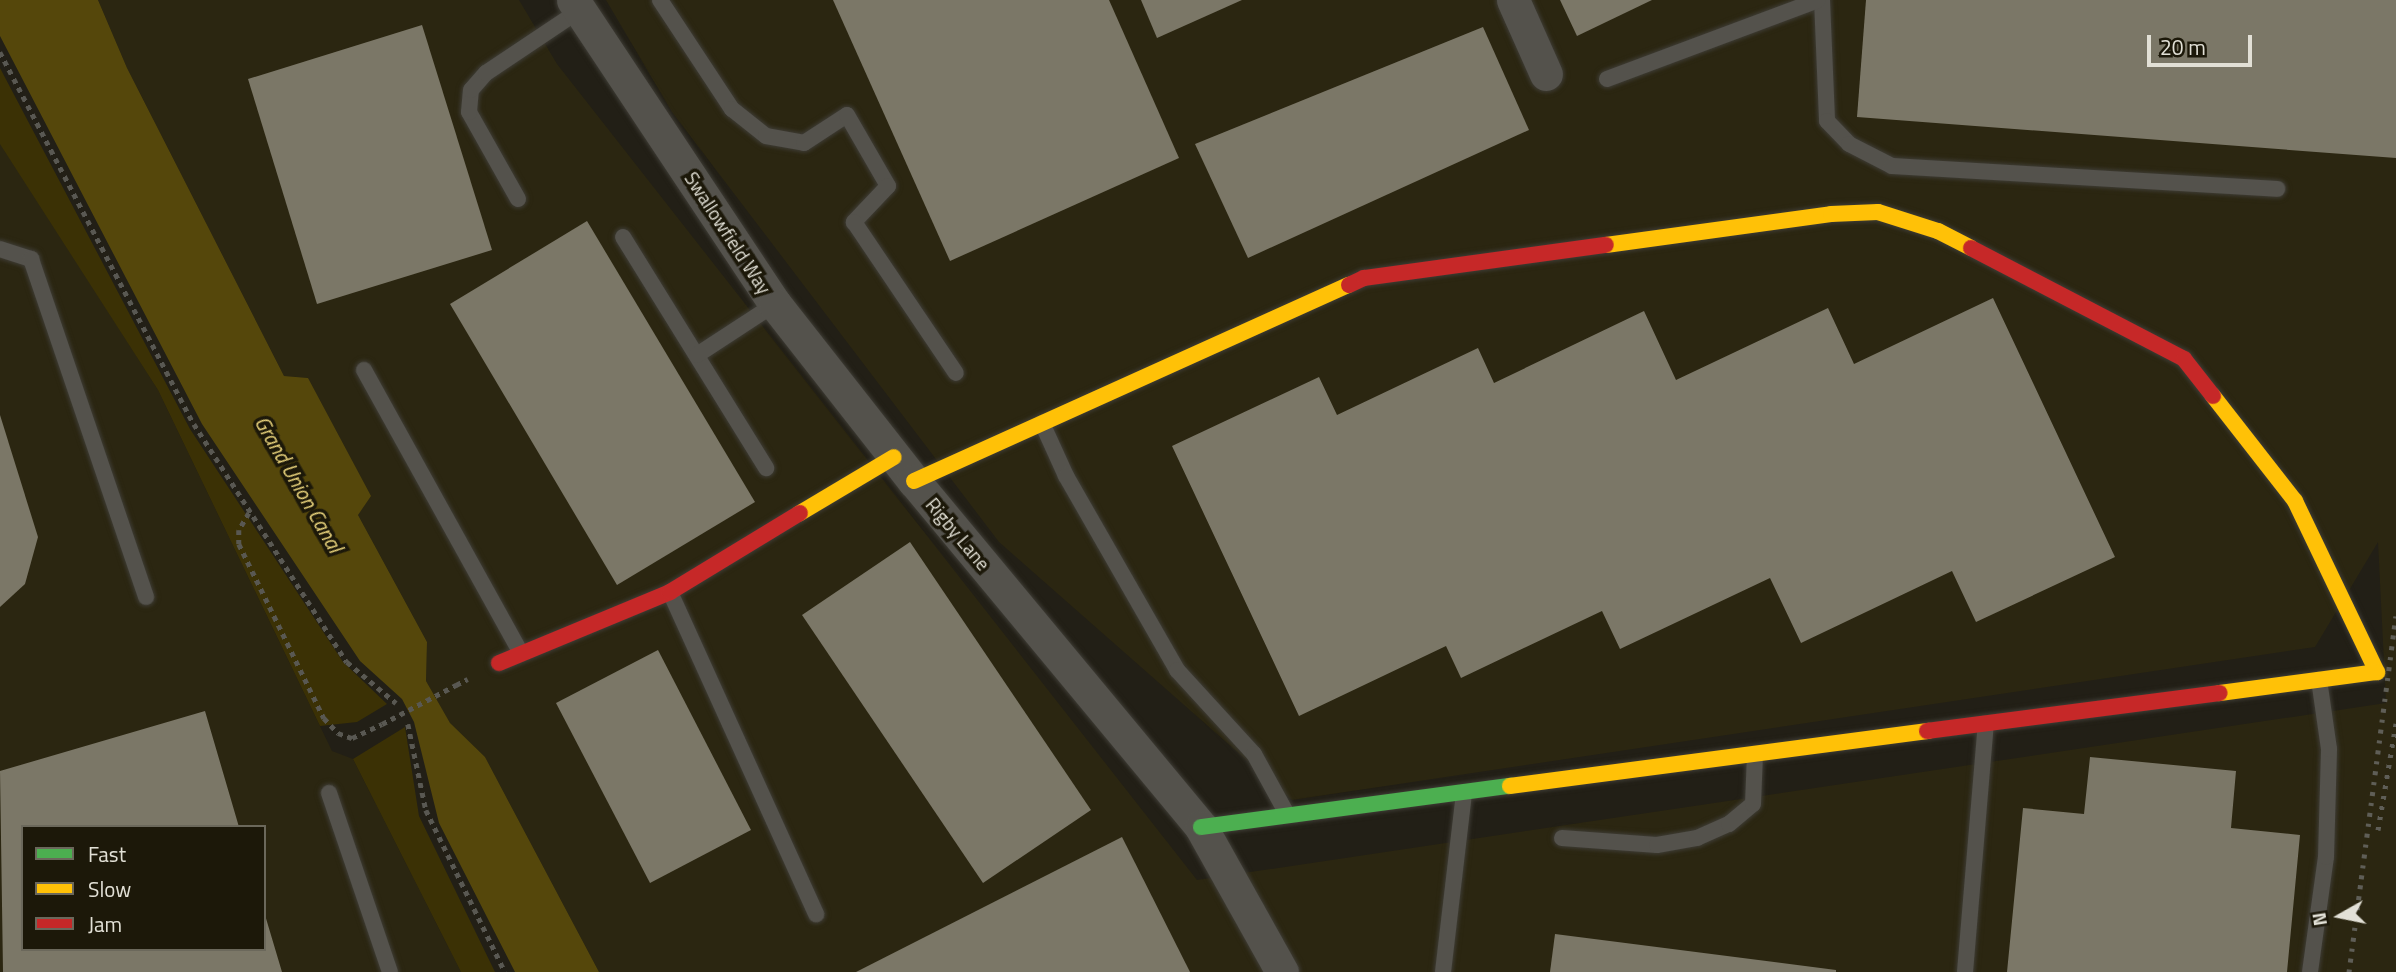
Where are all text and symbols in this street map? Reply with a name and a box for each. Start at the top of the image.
scale bar [2151,21,2256,65]
text: 20 m [2160,31,2206,63]
street label: Swallowfield Way [680,168,776,298]
water label: Grand Union Canal [250,411,348,557]
street label: Rigby Lane [921,493,995,575]
legend [21,825,266,951]
text: Fast [88,838,126,870]
text: Slow [88,873,131,905]
north arrow [2305,881,2375,951]
text: Jam [88,908,122,940]
text: N [2303,911,2334,928]

